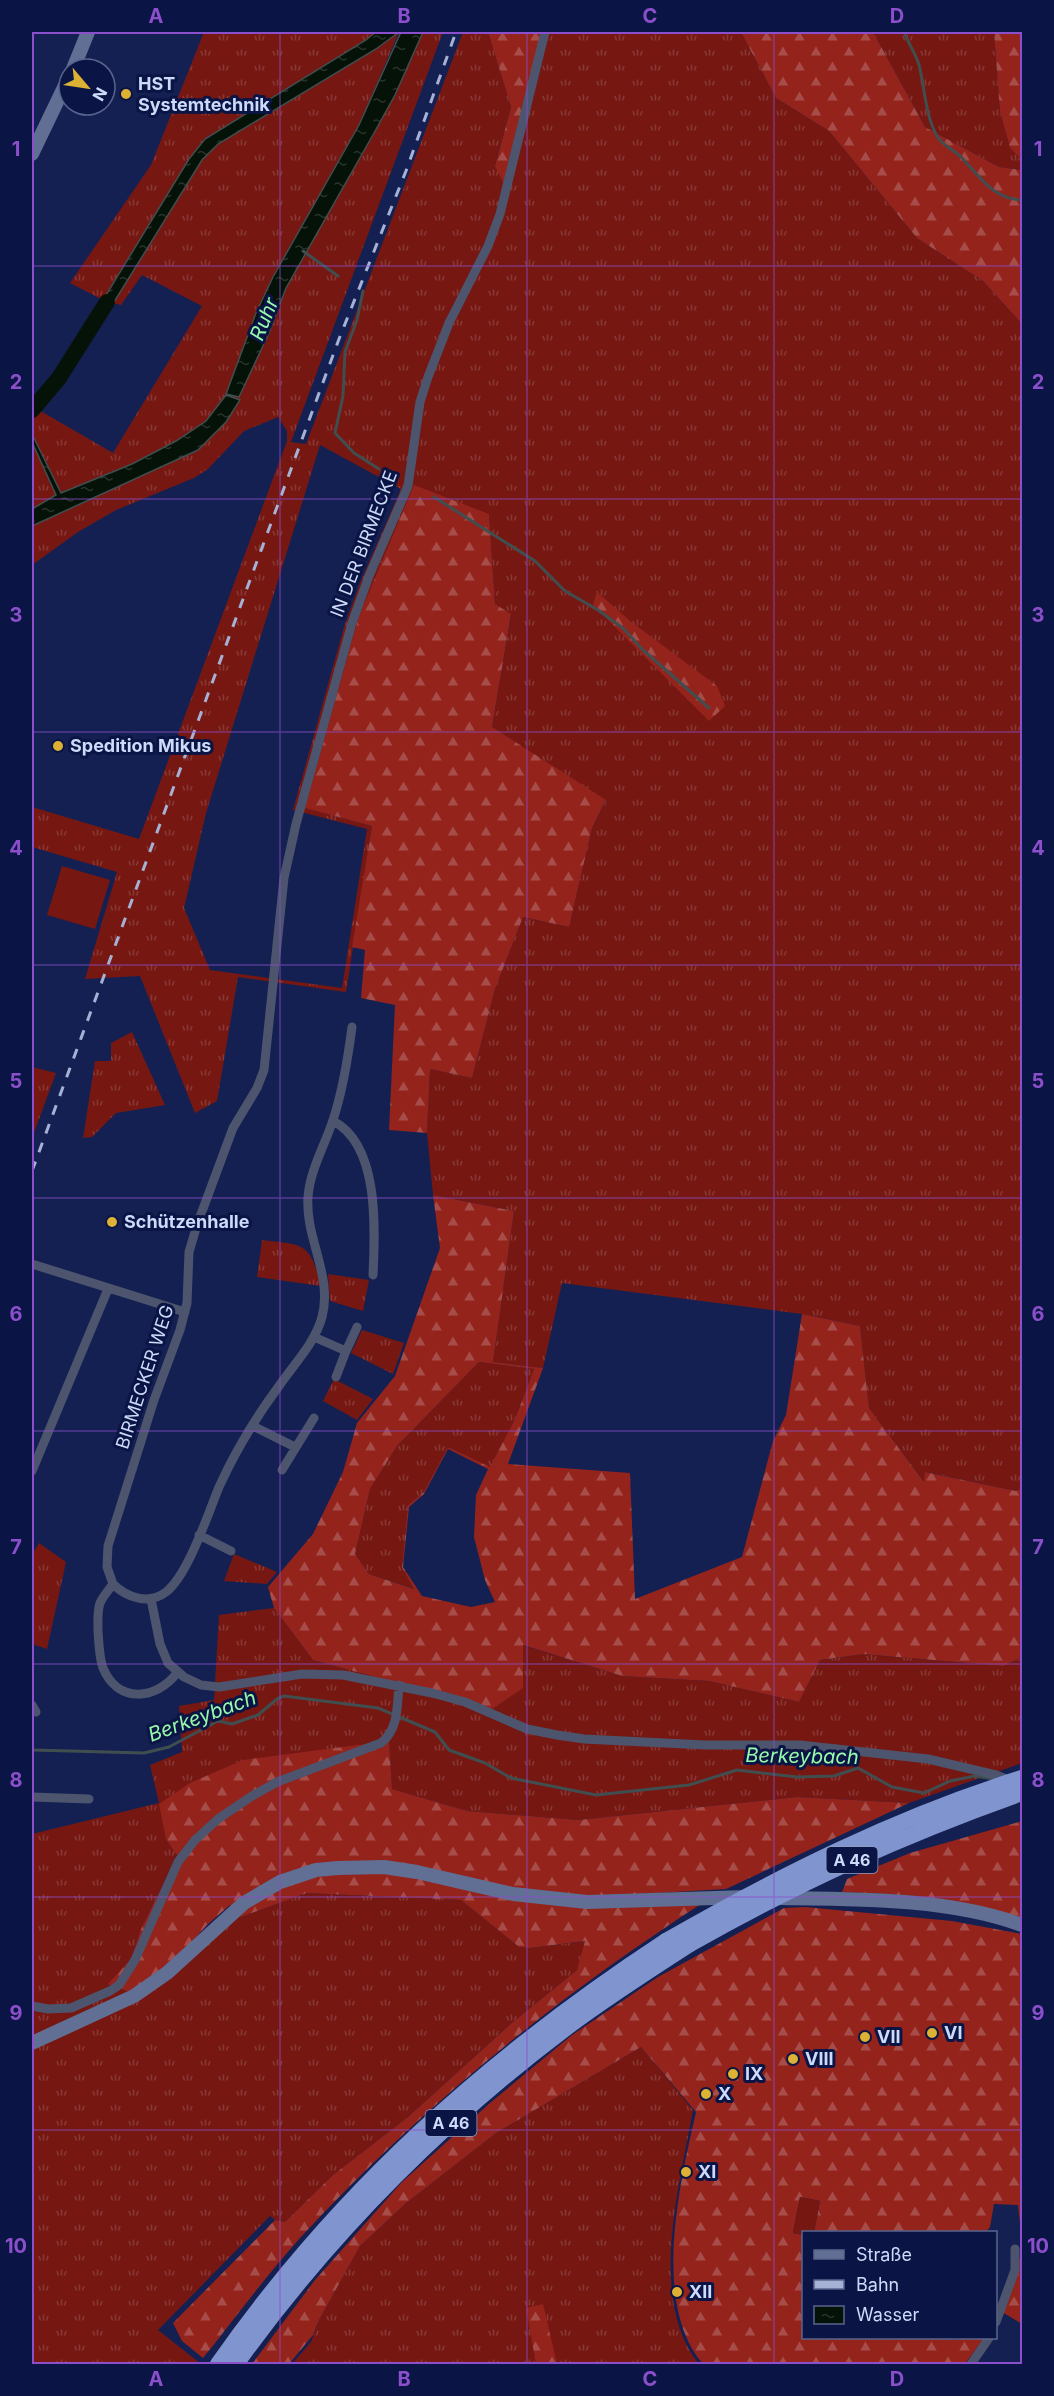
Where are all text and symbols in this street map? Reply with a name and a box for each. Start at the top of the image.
text: A [149,4,164,28]
text: B [397,4,411,28]
text: C [643,4,657,28]
text: D [890,4,904,28]
north arrow [57,57,117,117]
place label: HST Systemtechnik [138,73,270,115]
text: N [88,84,112,104]
marker: HST Systemtechnik [119,87,133,101]
text: 1 [12,137,20,161]
text: 1 [1034,137,1042,161]
water label: Ruhr [245,294,284,344]
text: 2 [10,370,22,394]
text: 2 [1032,370,1044,394]
street label: IN DER BIRMECKE [326,468,401,620]
text: 3 [10,603,22,627]
text: 3 [1032,603,1044,627]
place label: Spedition Mikus [70,735,211,756]
marker: Spedition Mikus [51,739,65,753]
text: 4 [9,836,23,860]
text: 4 [1031,836,1045,860]
text: 5 [10,1069,22,1093]
text: 5 [1032,1069,1044,1093]
place label: Schützenhalle [124,1211,250,1232]
marker: Schützenhalle [105,1215,119,1229]
text: 6 [10,1302,23,1326]
street label: BIRMECKER WEG [111,1302,178,1451]
text: 6 [1032,1302,1045,1326]
text: 7 [10,1535,22,1559]
text: 7 [1032,1535,1044,1559]
water label: Berkeybach [145,1685,259,1747]
water label: Berkeybach [745,1743,859,1769]
text: 8 [9,1768,23,1792]
text: 8 [1031,1768,1045,1792]
road number: A 46 [826,1847,878,1873]
text: 9 [10,2001,23,2025]
text: 9 [1032,2001,1045,2025]
place label: VI [944,2022,963,2043]
place label: VII [877,2026,901,2047]
marker: VI [925,2026,939,2040]
marker: VII [858,2030,872,2044]
place label: VIII [805,2048,834,2069]
marker: VIII [786,2052,800,2066]
place label: IX [745,2063,763,2084]
marker: IX [726,2067,740,2081]
place label: X [718,2083,731,2104]
marker: X [699,2087,713,2101]
road number: A 46 [426,2110,476,2136]
place label: XI [698,2161,716,2182]
marker: XI [679,2165,693,2179]
legend [802,2231,997,2339]
text: 10 [5,2234,27,2258]
text: 10 [1027,2234,1049,2258]
text: Straße [856,2244,912,2265]
text: Bahn [856,2274,899,2295]
place label: XII [689,2281,712,2302]
marker: XII [670,2285,684,2299]
text: Wasser [856,2304,919,2325]
text: A [149,2367,164,2391]
text: B [397,2367,411,2391]
text: C [643,2367,657,2391]
text: D [890,2367,904,2391]

